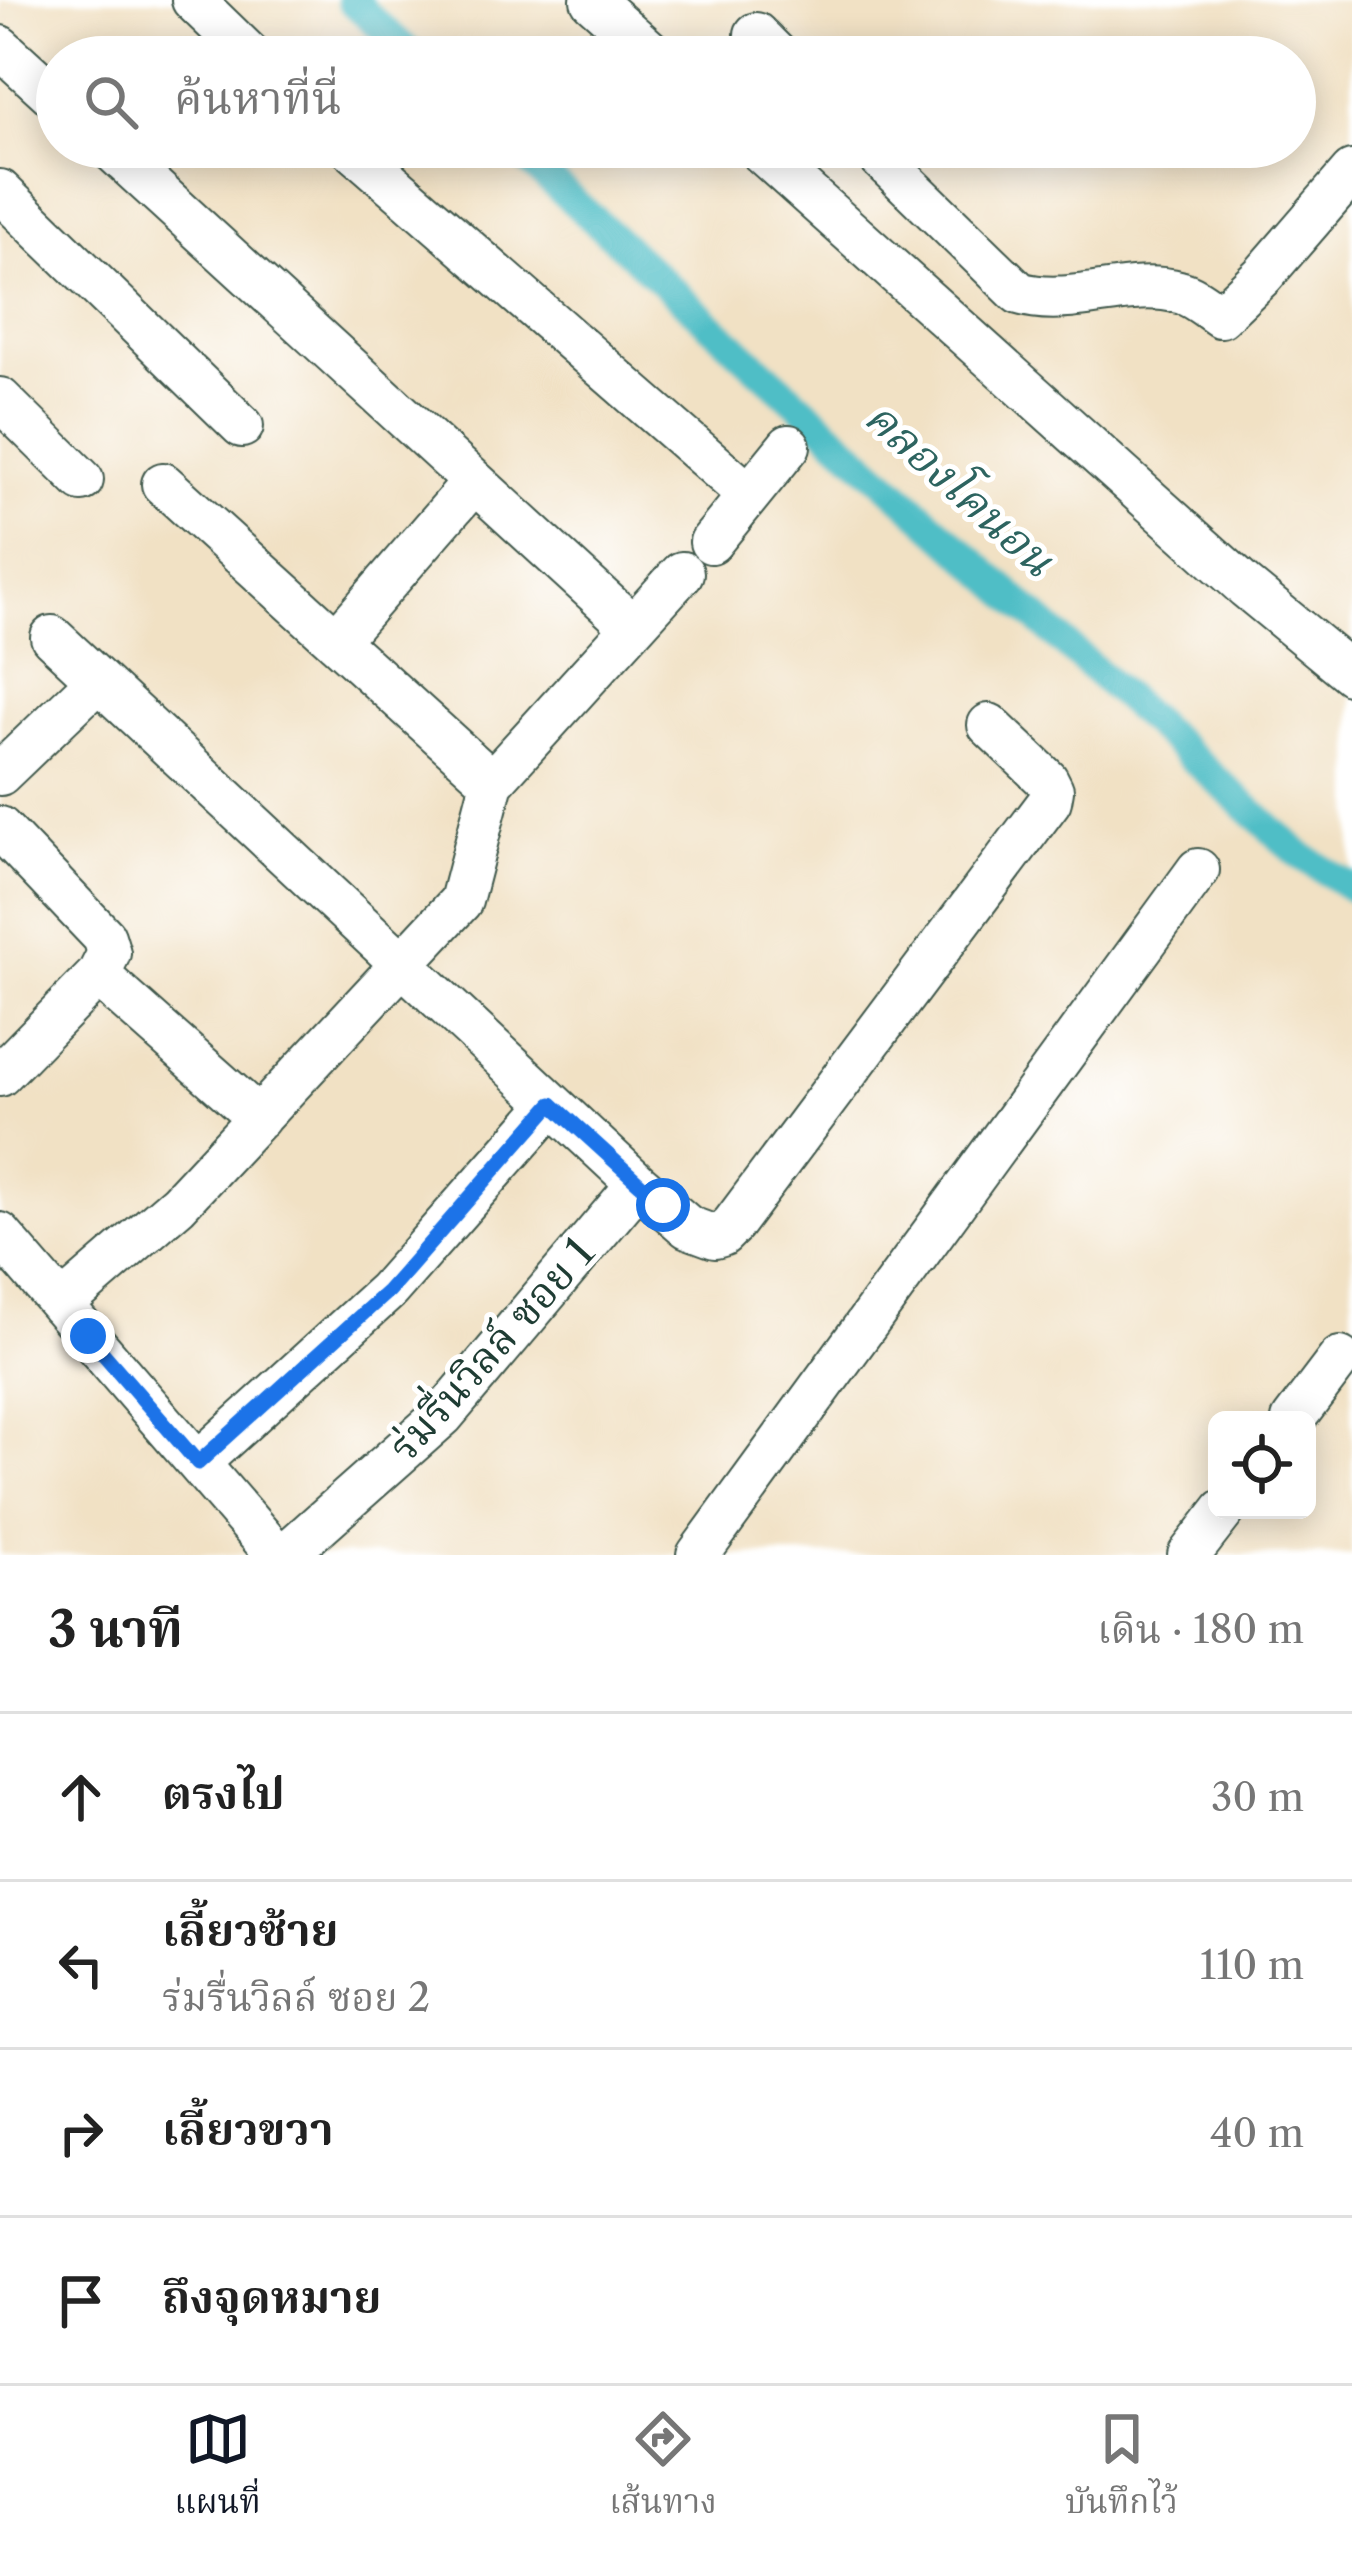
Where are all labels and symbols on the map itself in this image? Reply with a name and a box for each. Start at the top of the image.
water label: คลองโคนอน [854,387,1068,588]
route start [636,1178,690,1232]
street label: ร่มรื่นวิลล์ ซอย 1 [374,1224,605,1471]
route end [61,1309,115,1363]

